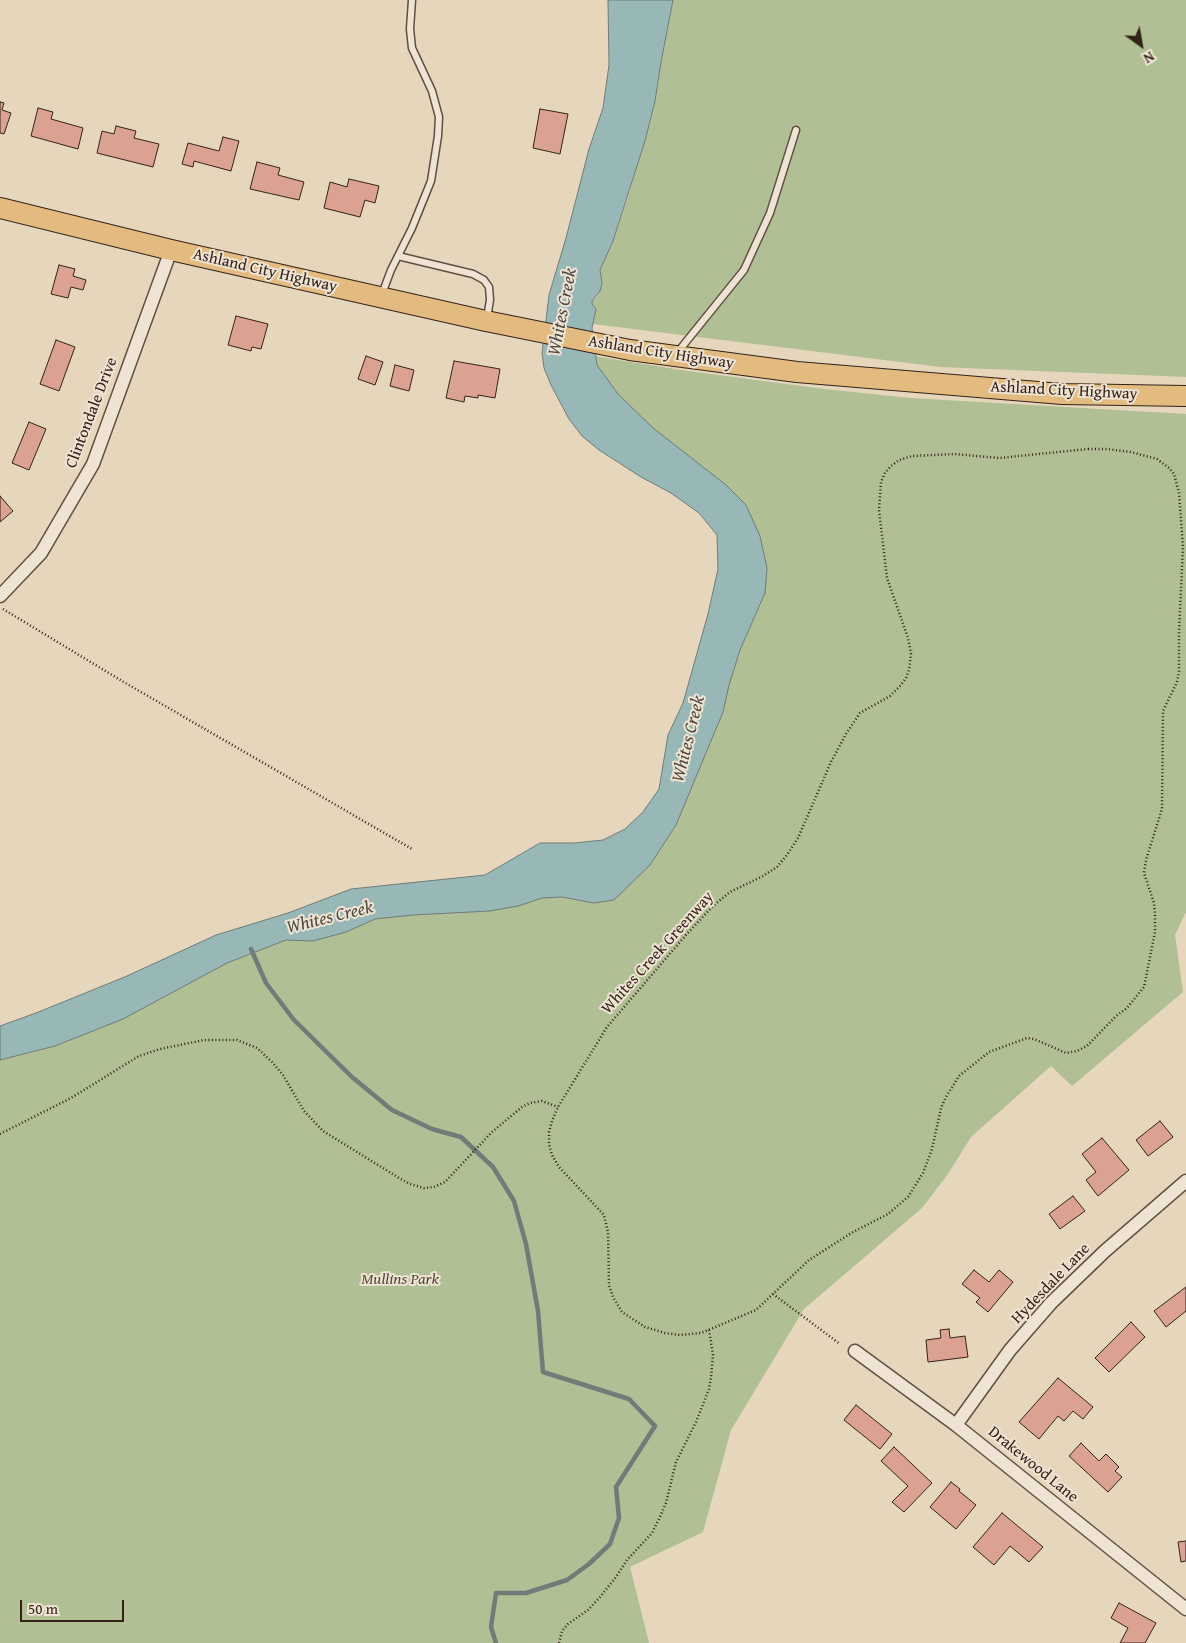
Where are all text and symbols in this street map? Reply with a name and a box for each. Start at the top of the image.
north arrow [1116,20,1166,70]
text: N [1140,47,1158,69]
street label: Ashland City Highway [191,245,339,297]
water label: Whites Creek [544,267,582,357]
street label: Ashland City Highway [587,332,735,374]
street label: Clintondale Drive [62,355,122,471]
street label: Ashland City Highway [990,378,1138,404]
water label: Whites Creek [668,693,710,785]
street label: Whites Creek Greenway [598,888,718,1018]
water label: Whites Creek [284,897,376,939]
street label: Hydesdale Lane [1008,1240,1094,1328]
park label: Mullins Park [361,1270,439,1290]
street label: Drakewood Lane [984,1423,1082,1507]
scale bar [22,1590,126,1622]
text: 50 m [28,1598,58,1619]

